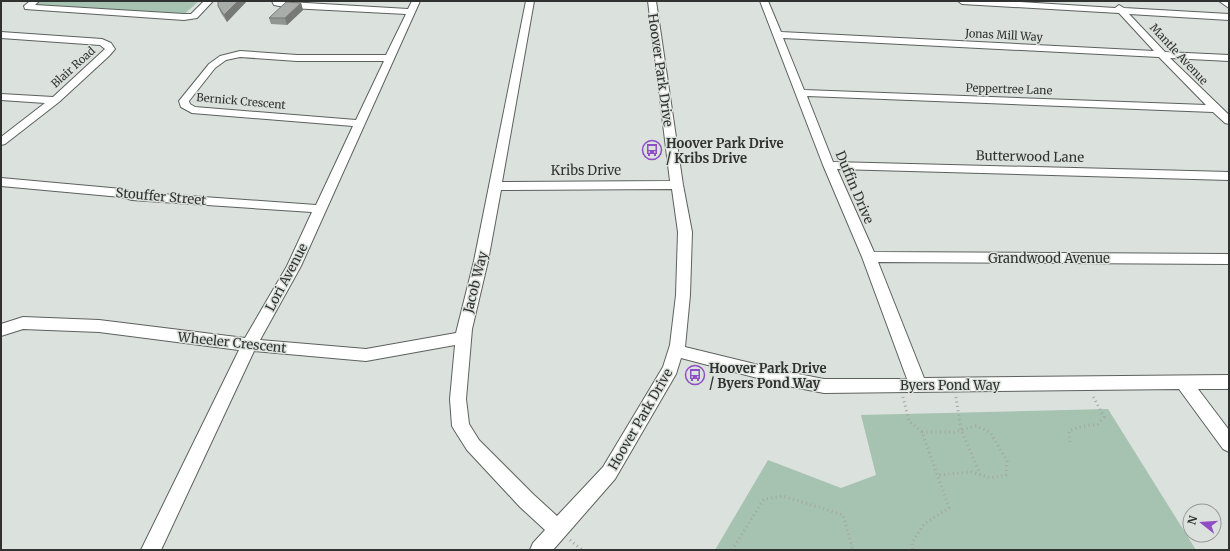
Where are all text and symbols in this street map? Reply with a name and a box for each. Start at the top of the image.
street label: Hoover Park Drive [644,12,677,128]
street label: Mantle Avenue [1147,21,1211,88]
street label: Jonas Mill Way [964,26,1044,44]
street label: Blair Road [48,43,98,90]
street label: Peppertree Lane [965,80,1053,98]
street label: Bernick Crescent [196,90,287,112]
place label: Hoover Park Drive / Kribs Drive [666,135,783,167]
bus stop icon: Hoover Park Drive / Kribs Drive [641,139,663,161]
street label: Butterwood Lane [976,147,1084,166]
street label: Duffin Drive [832,148,878,227]
street label: Kribs Drive [551,162,621,179]
street label: Stouffer Street [115,184,207,209]
street label: Lori Avenue [261,240,312,314]
street label: Jacob Way [459,249,491,316]
street label: Grandwood Avenue [988,250,1110,267]
street label: Wheeler Crescent [176,328,287,357]
place label: Hoover Park Drive / Byers Pond Way [709,360,826,392]
bus stop icon: Hoover Park Drive / Byers Pond Way [684,364,706,386]
street label: Hoover Park Drive [604,365,676,473]
street label: Byers Pond Way [900,377,1000,394]
north arrow [1182,503,1222,543]
text: N [1184,514,1200,526]

